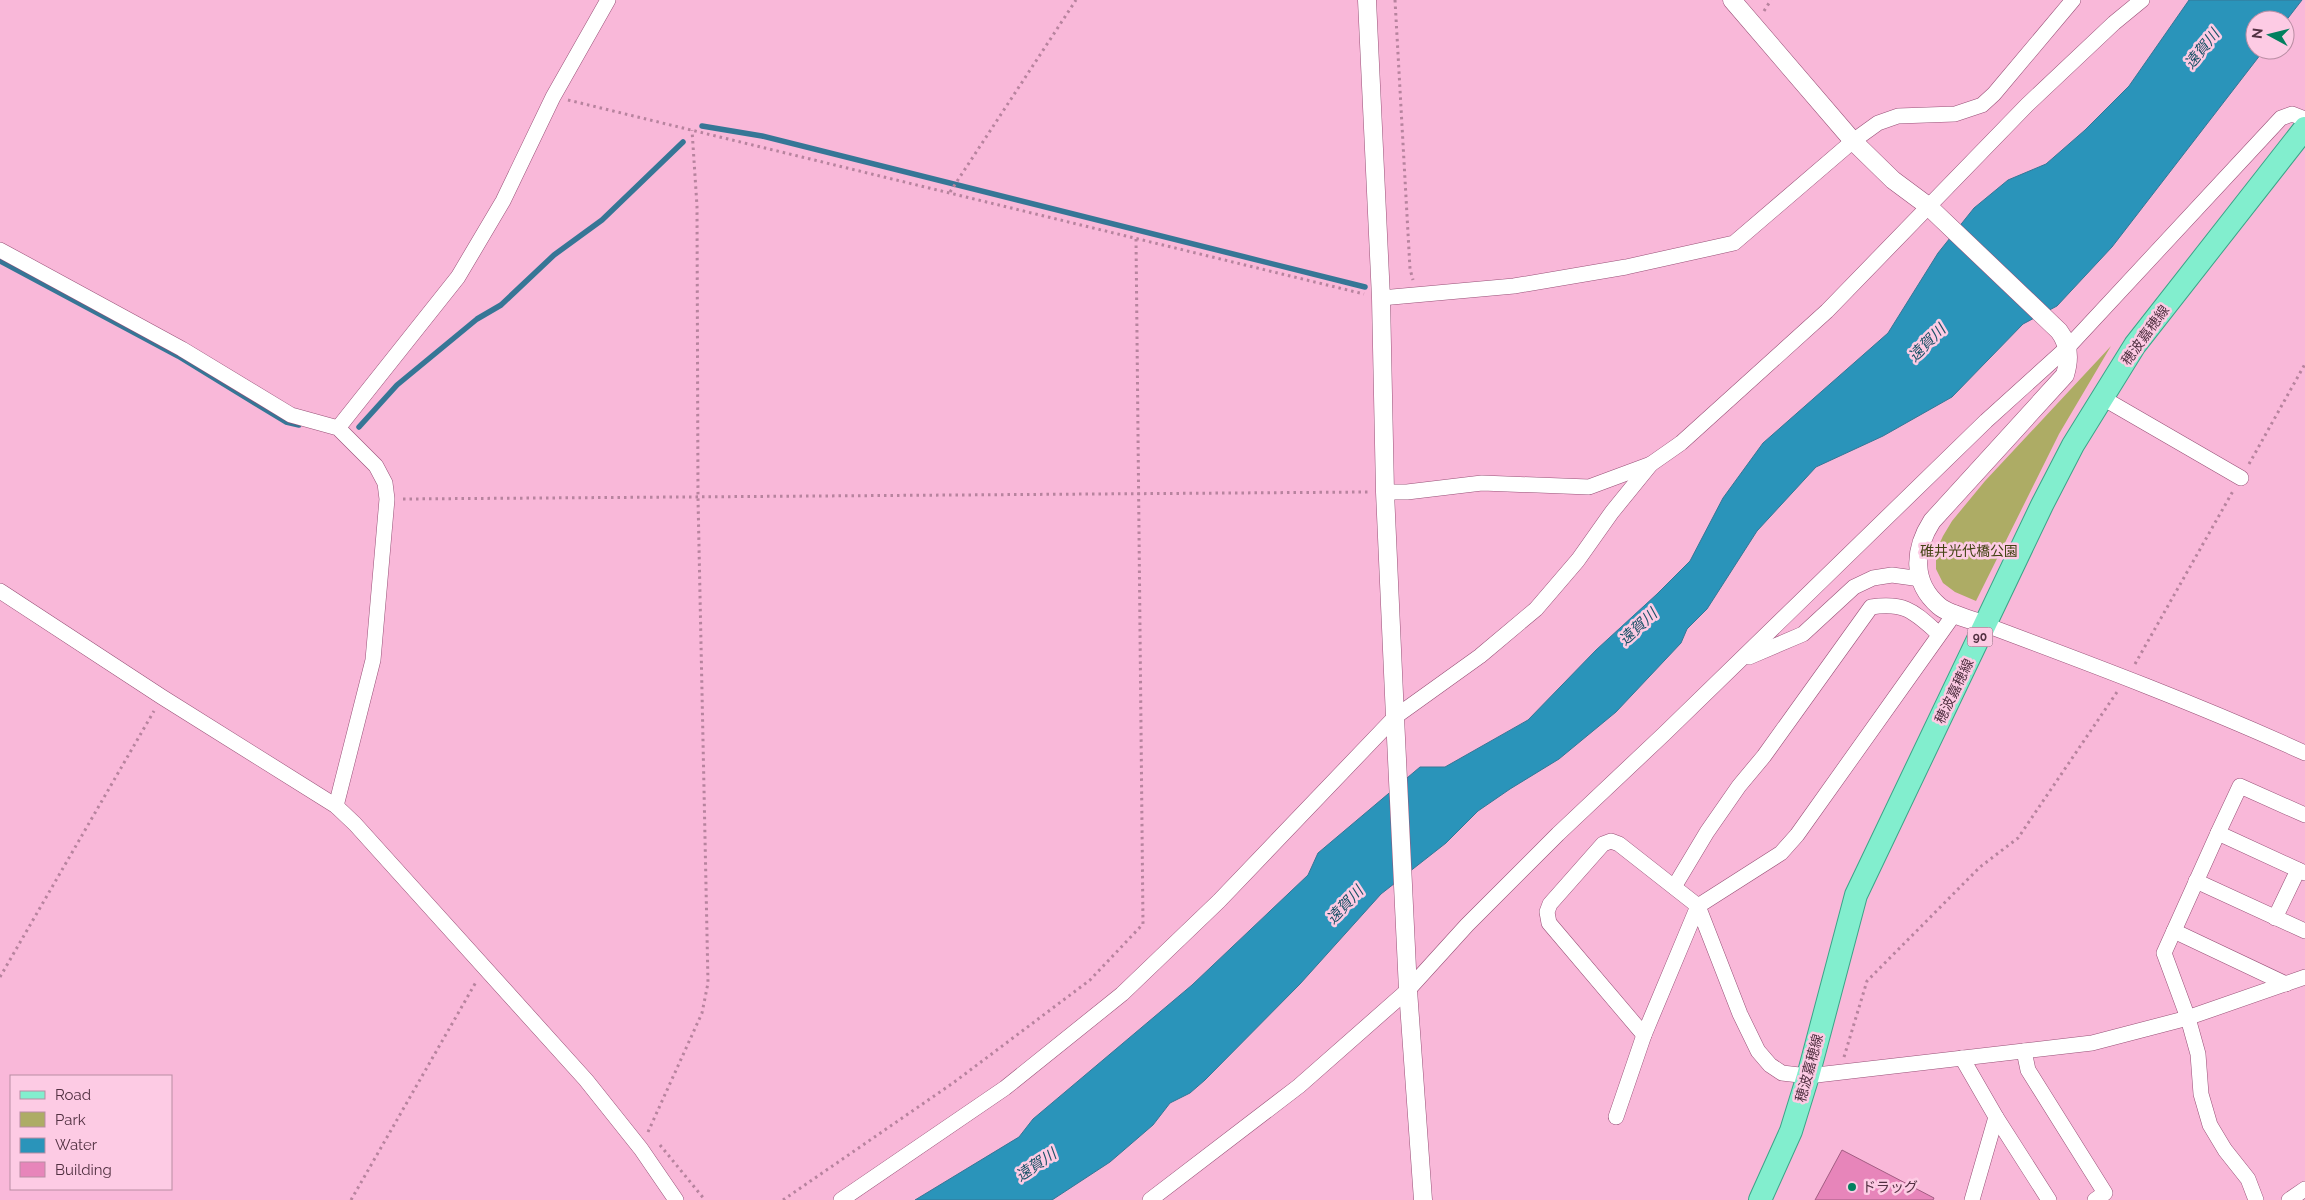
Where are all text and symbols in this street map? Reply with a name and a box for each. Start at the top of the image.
north arrow [2245,10,2295,60]
water label: 遠賀川 [2181,24,2224,72]
text: N [2249,27,2266,40]
street label: 穂波嘉穂線 [2118,302,2172,368]
water label: 遠賀川 [1905,319,1951,365]
park label: 碓井光代橋公園 [1920,543,2018,559]
water label: 遠賀川 [1615,604,1662,649]
road number: 90 [1968,628,1992,646]
street label: 穂波嘉穂線 [1931,656,1977,726]
water label: 遠賀川 [1323,881,1368,928]
street label: 穂波嘉穂線 [1792,1032,1826,1104]
legend [10,1075,172,1190]
text: Road [55,1086,91,1104]
text: Park [55,1111,86,1129]
text: Water [55,1136,98,1154]
water label: 遠賀川 [1012,1144,1061,1185]
text: Building [55,1161,112,1179]
place label: ドラッグ [1862,1179,1918,1195]
marker: ドラッグ [1846,1181,1858,1193]

